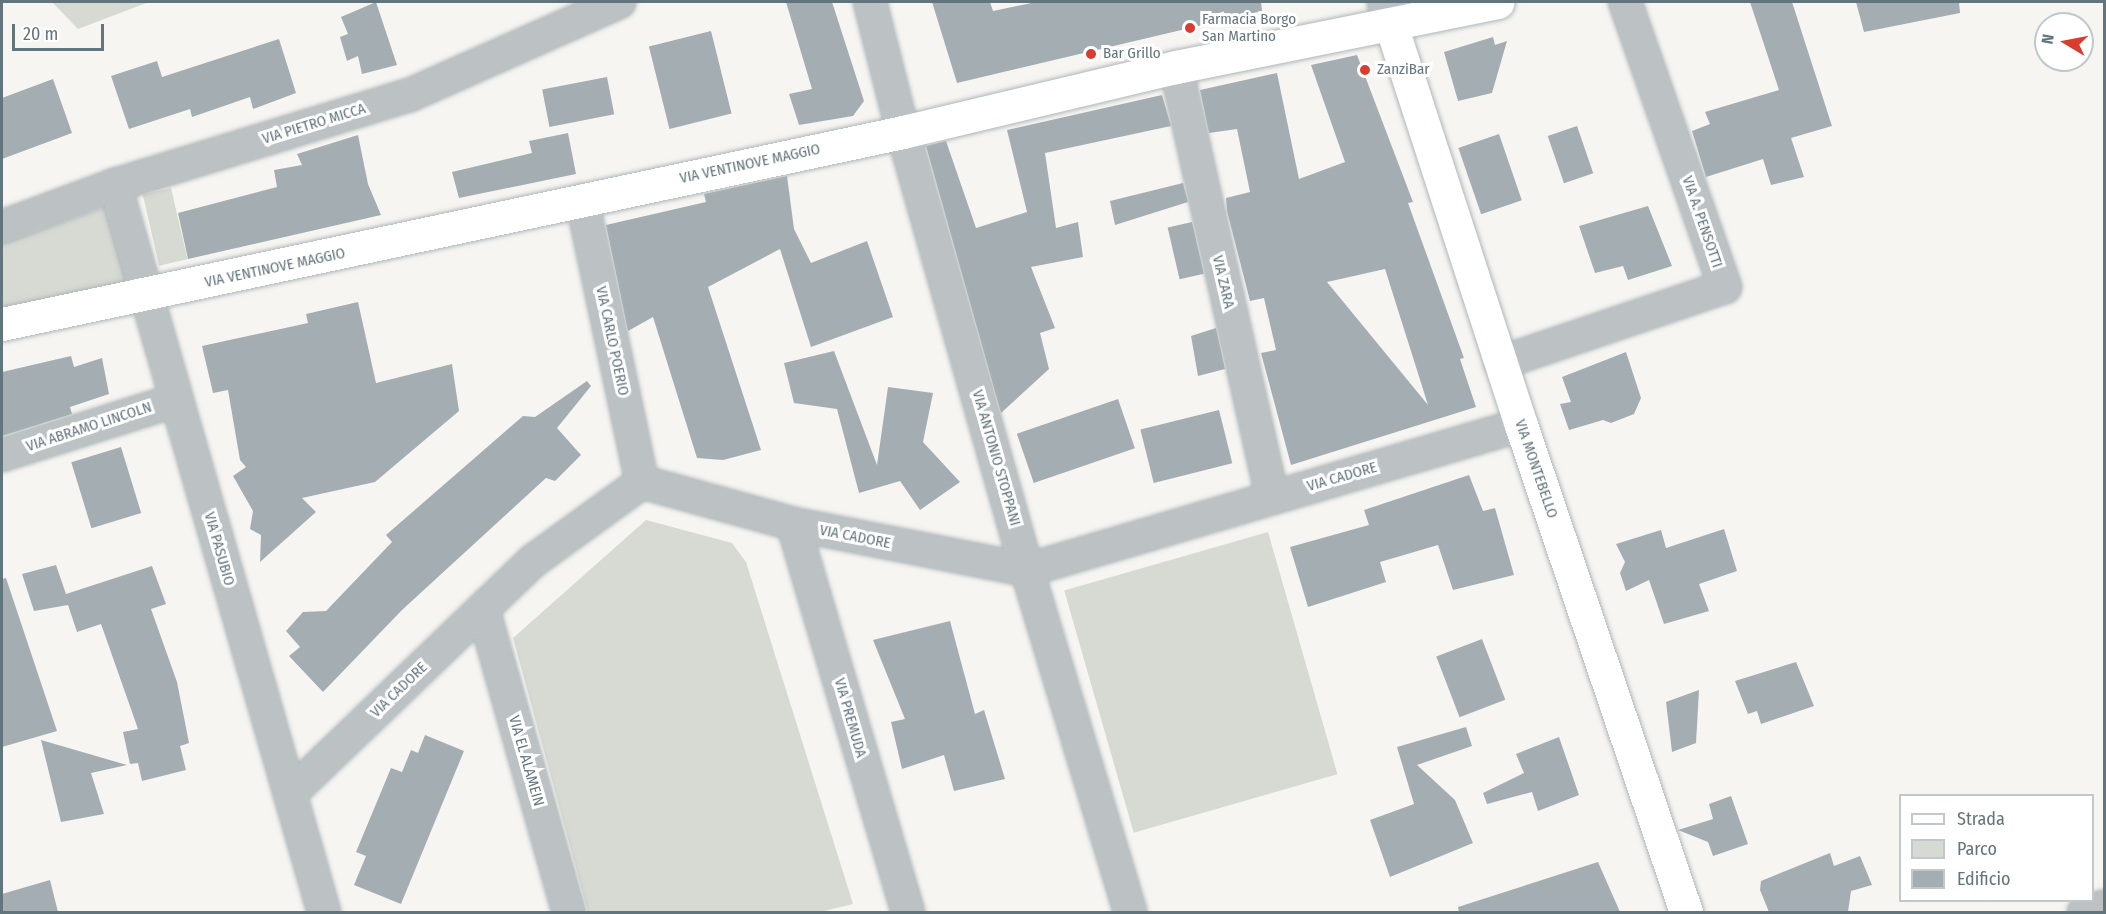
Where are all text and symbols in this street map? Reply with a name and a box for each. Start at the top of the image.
place label: Farmacia Borgo San Martino [1202,10,1296,45]
scale bar [15,12,106,50]
north arrow [2034,12,2094,72]
marker: Farmacia Borgo San Martino [1183,21,1197,35]
text: 20 m [23,23,58,45]
text: N [2038,33,2058,46]
place label: Bar Grillo [1103,45,1161,63]
marker: Bar Grillo [1084,47,1098,61]
place label: ZanziBar [1377,61,1430,79]
marker: ZanziBar [1358,63,1372,77]
street label: VIA PIETRO MICCA [260,100,368,148]
street label: VIA VENTINOVE MAGGIO [678,140,822,188]
street label: VIA A. PENSOTTI [1678,174,1726,270]
street label: VIA VENTINOVE MAGGIO [203,244,347,292]
street label: VIA ZARA [1208,254,1238,310]
street label: VIA CARLO POERIO [592,285,632,397]
street label: VIA ANTONIO STOPPANI [968,388,1024,528]
street label: VIA ABRAMO LINCOLN [24,398,154,456]
street label: VIA MONTEBELLO [1511,417,1561,521]
street label: VIA CADORE [1305,458,1379,496]
street label: VIA PASUBIO [200,510,238,588]
street label: VIA CADORE [818,521,892,553]
street label: VIA CADORE [367,659,431,721]
street label: VIA PREMUDA [830,676,870,760]
street label: VIA EL ALAMEIN [504,714,548,808]
legend [1899,794,2094,902]
text: Strada [1957,808,2005,830]
text: Parco [1957,838,1997,860]
text: Edificio [1957,868,2010,890]

